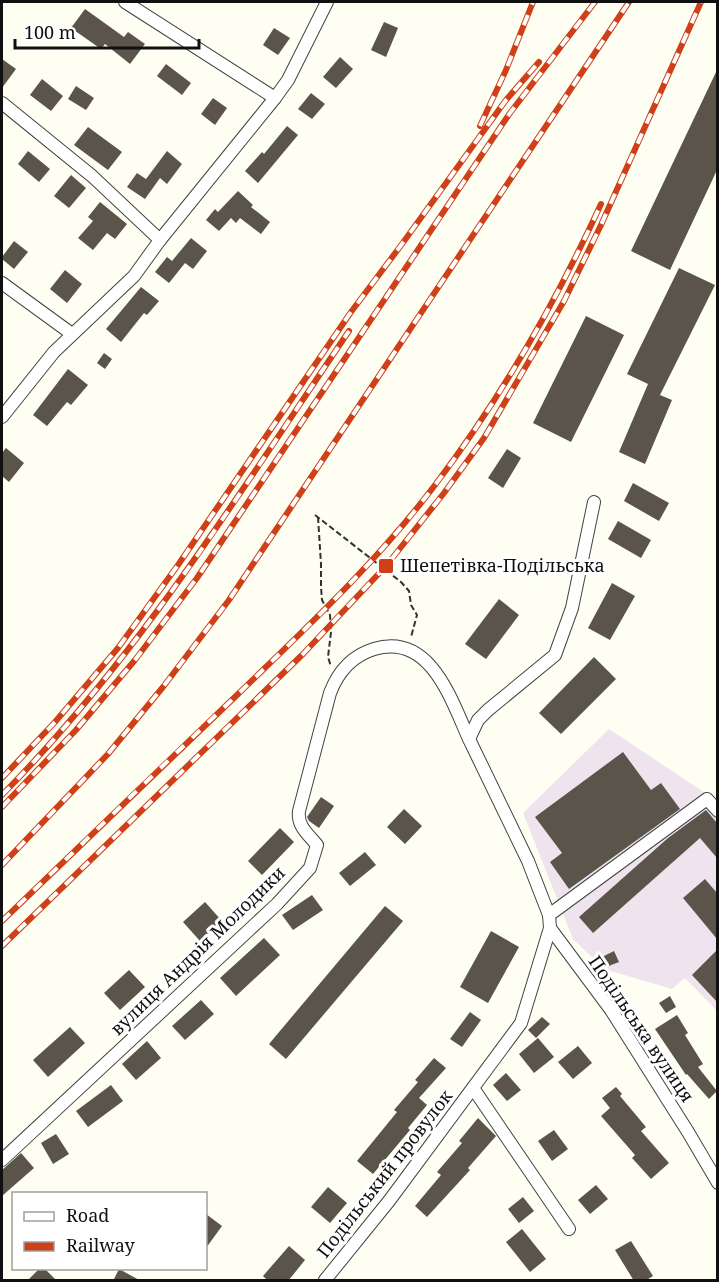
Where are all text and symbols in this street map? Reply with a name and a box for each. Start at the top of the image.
scale bar [15,12,200,50]
text: 100 m [24,20,76,44]
place label: Шепетівка-Подільська [400,553,605,577]
marker: Шепетівка-Подільська [377,557,395,575]
street label: вулиця Андрія Молодики [105,860,290,1040]
street label: Подільська вулиця [584,950,700,1107]
street label: Подільський провулок [311,1084,458,1262]
legend [12,1192,207,1270]
text: Road [66,1203,109,1227]
text: Railway [66,1233,136,1257]

